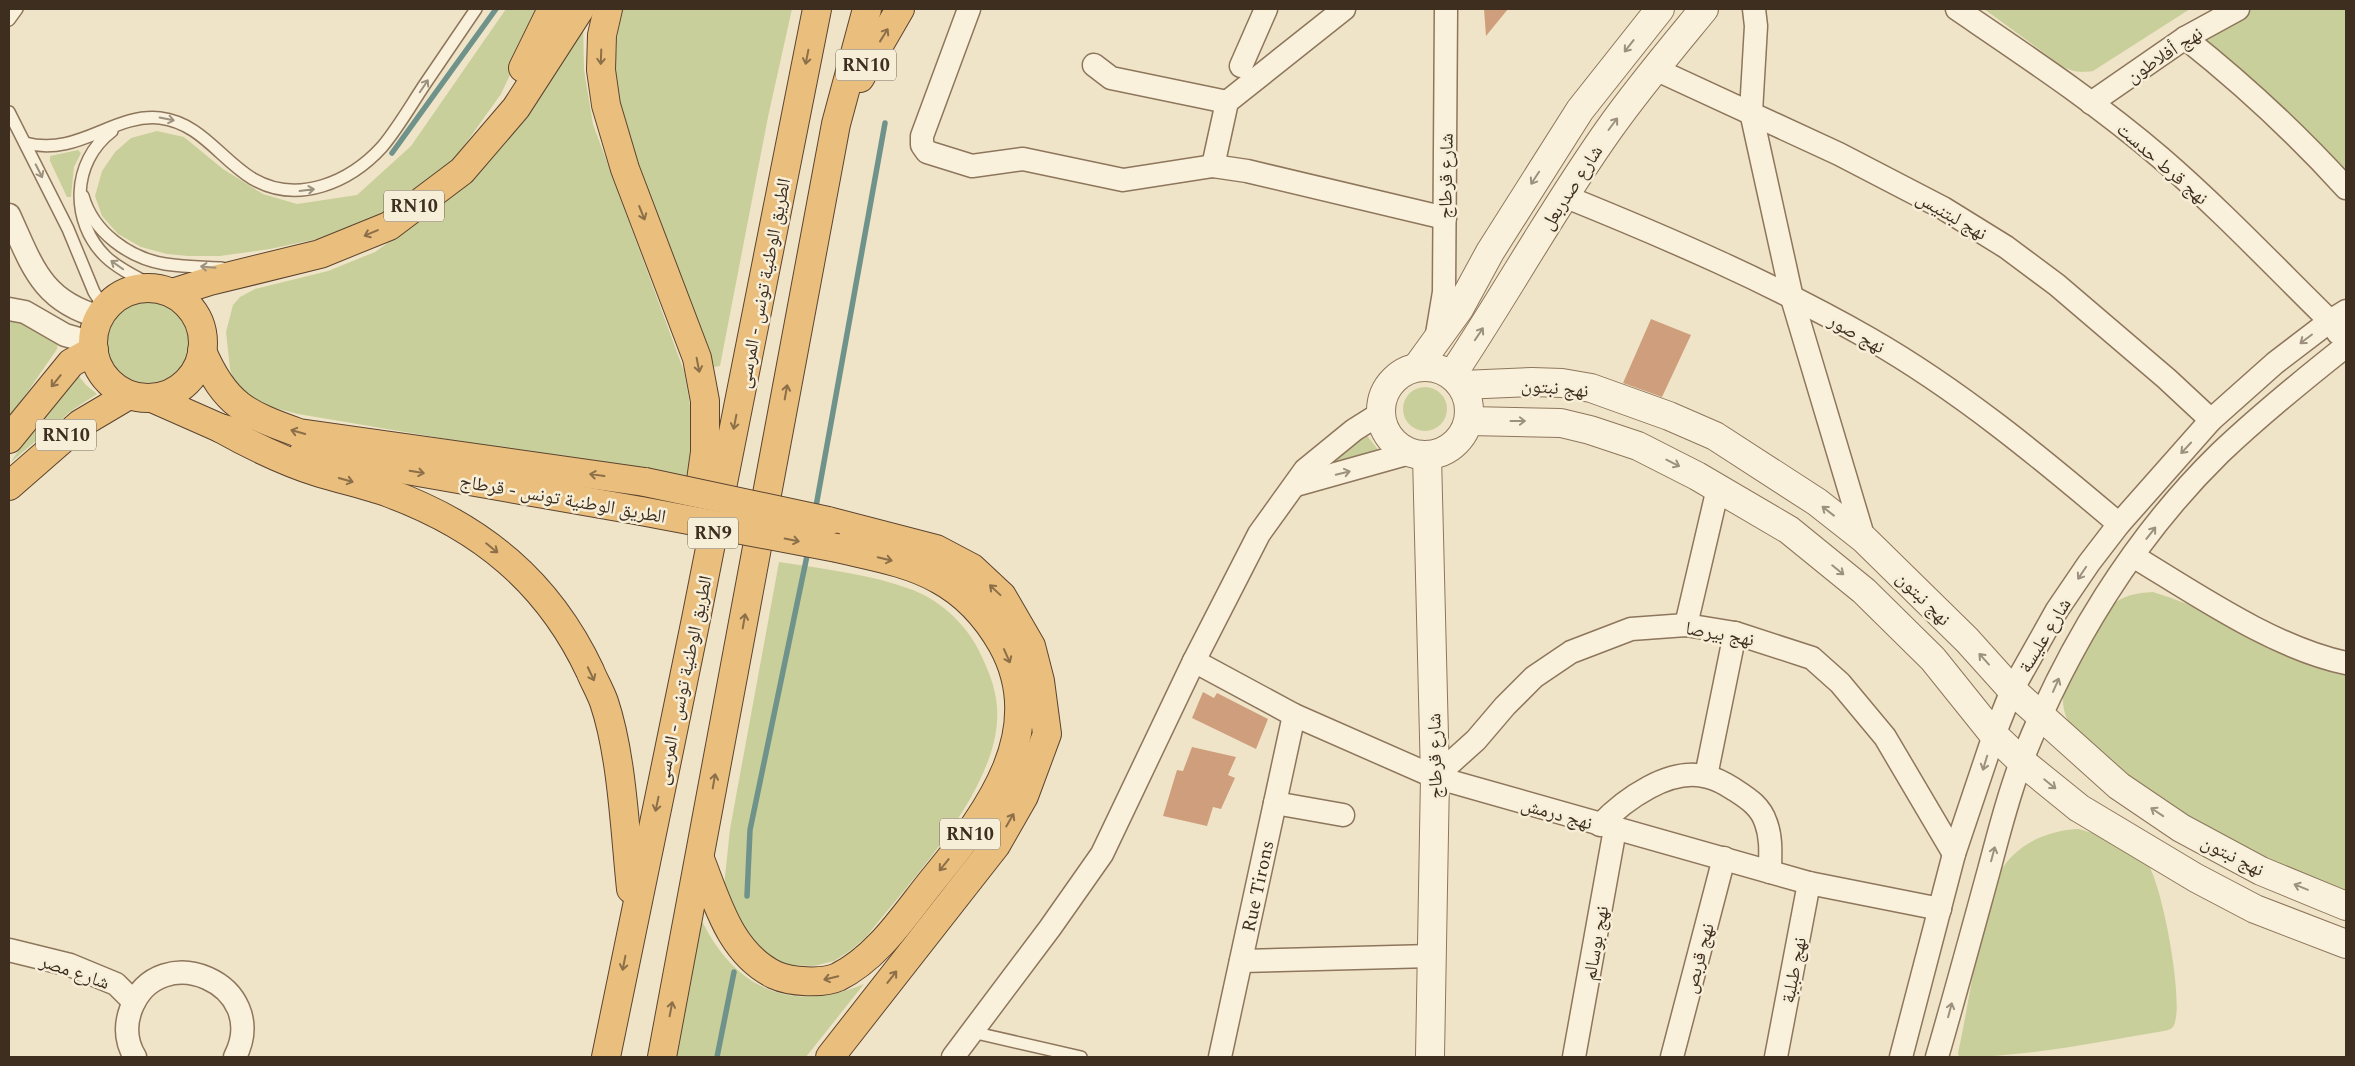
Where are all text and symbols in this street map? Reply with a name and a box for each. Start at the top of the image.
street label: نهج أفلاطون [2121,20,2209,91]
one-way arrow [879,28,889,42]
one-way arrow [1624,40,1635,53]
one-way arrow [596,48,606,64]
one-way arrow [802,48,812,64]
road number: RN10 [836,50,896,80]
one-way arrow [419,79,429,93]
one-way arrow [159,115,175,125]
street label: نهج قرط حدست [2109,116,2215,212]
one-way arrow [1608,117,1618,131]
street label: شارع قرطاج [1431,133,1462,219]
street label: شارع صدربعل [1534,139,1611,236]
one-way arrow [35,163,44,178]
one-way arrow [1530,171,1540,185]
street label: الطريق الوطنية تونس - المرسى [730,176,799,391]
street label: نهج لبتنيس [1910,184,1992,248]
one-way arrow [299,185,315,195]
road number: RN10 [384,190,444,222]
one-way arrow [638,205,647,220]
one-way arrow [364,229,379,238]
one-way arrow [110,260,124,270]
one-way arrow [200,262,216,272]
street label: نهج صور [1822,306,1890,362]
one-way arrow [1474,328,1484,342]
one-way arrow [2299,334,2313,344]
one-way arrow [694,357,704,373]
street label: نهج نبتون [1520,371,1590,406]
one-way arrow [51,374,62,387]
one-way arrow [782,385,792,401]
one-way arrow [730,414,739,430]
one-way arrow [1509,416,1525,426]
road number: RN10 [36,420,96,450]
one-way arrow [290,427,306,436]
one-way arrow [2180,441,2192,454]
one-way arrow [1665,458,1680,468]
one-way arrow [409,467,425,477]
street label: الطريق الوطنية تونس - قرطاج [457,467,668,532]
one-way arrow [1334,468,1350,477]
one-way arrow [589,470,605,480]
one-way arrow [337,476,353,486]
one-way arrow [1822,505,1835,516]
road number: RN9 [688,518,738,548]
one-way arrow [2146,526,2156,540]
one-way arrow [783,535,799,545]
one-way arrow [485,542,498,553]
one-way arrow [876,555,892,565]
one-way arrow [1831,564,1844,575]
street label: نهج نبتون [1889,565,1957,633]
one-way arrow [2077,565,2087,579]
street label: الطريق الوطنية تونس - المرسى [648,573,721,788]
one-way arrow [989,584,1002,596]
street label: شارع عليسة [2011,593,2079,679]
one-way arrow [739,613,749,629]
street label: نهج بيرصا [1683,614,1756,655]
one-way arrow [1003,648,1013,663]
one-way arrow [1978,652,1989,665]
one-way arrow [587,666,596,681]
one-way arrow [2052,678,2061,693]
street label: شارع قرطاج [1420,713,1451,799]
one-way arrow [1980,755,1990,771]
one-way arrow [710,773,720,789]
one-way arrow [2043,779,2056,790]
street label: نهج درمش [1517,790,1596,838]
one-way arrow [652,796,661,812]
one-way arrow [2151,807,2165,817]
one-way arrow [1006,813,1016,827]
road number: RN10 [940,819,1000,850]
street label: نهج نبتون [2196,828,2269,885]
street label: Rue Tirons [1234,838,1282,935]
one-way arrow [1989,846,1999,862]
one-way arrow [939,859,950,872]
one-way arrow [2294,882,2309,891]
street label: نهج بوسالم [1576,904,1617,983]
street label: نهج قربص [1676,920,1723,997]
street label: نهج طبلبة [1774,935,1815,1006]
street label: شارع مصر [35,947,113,998]
one-way arrow [619,955,628,971]
one-way arrow [887,970,897,984]
one-way arrow [823,974,839,983]
one-way arrow [667,1002,676,1018]
one-way arrow [1946,1003,1956,1019]

